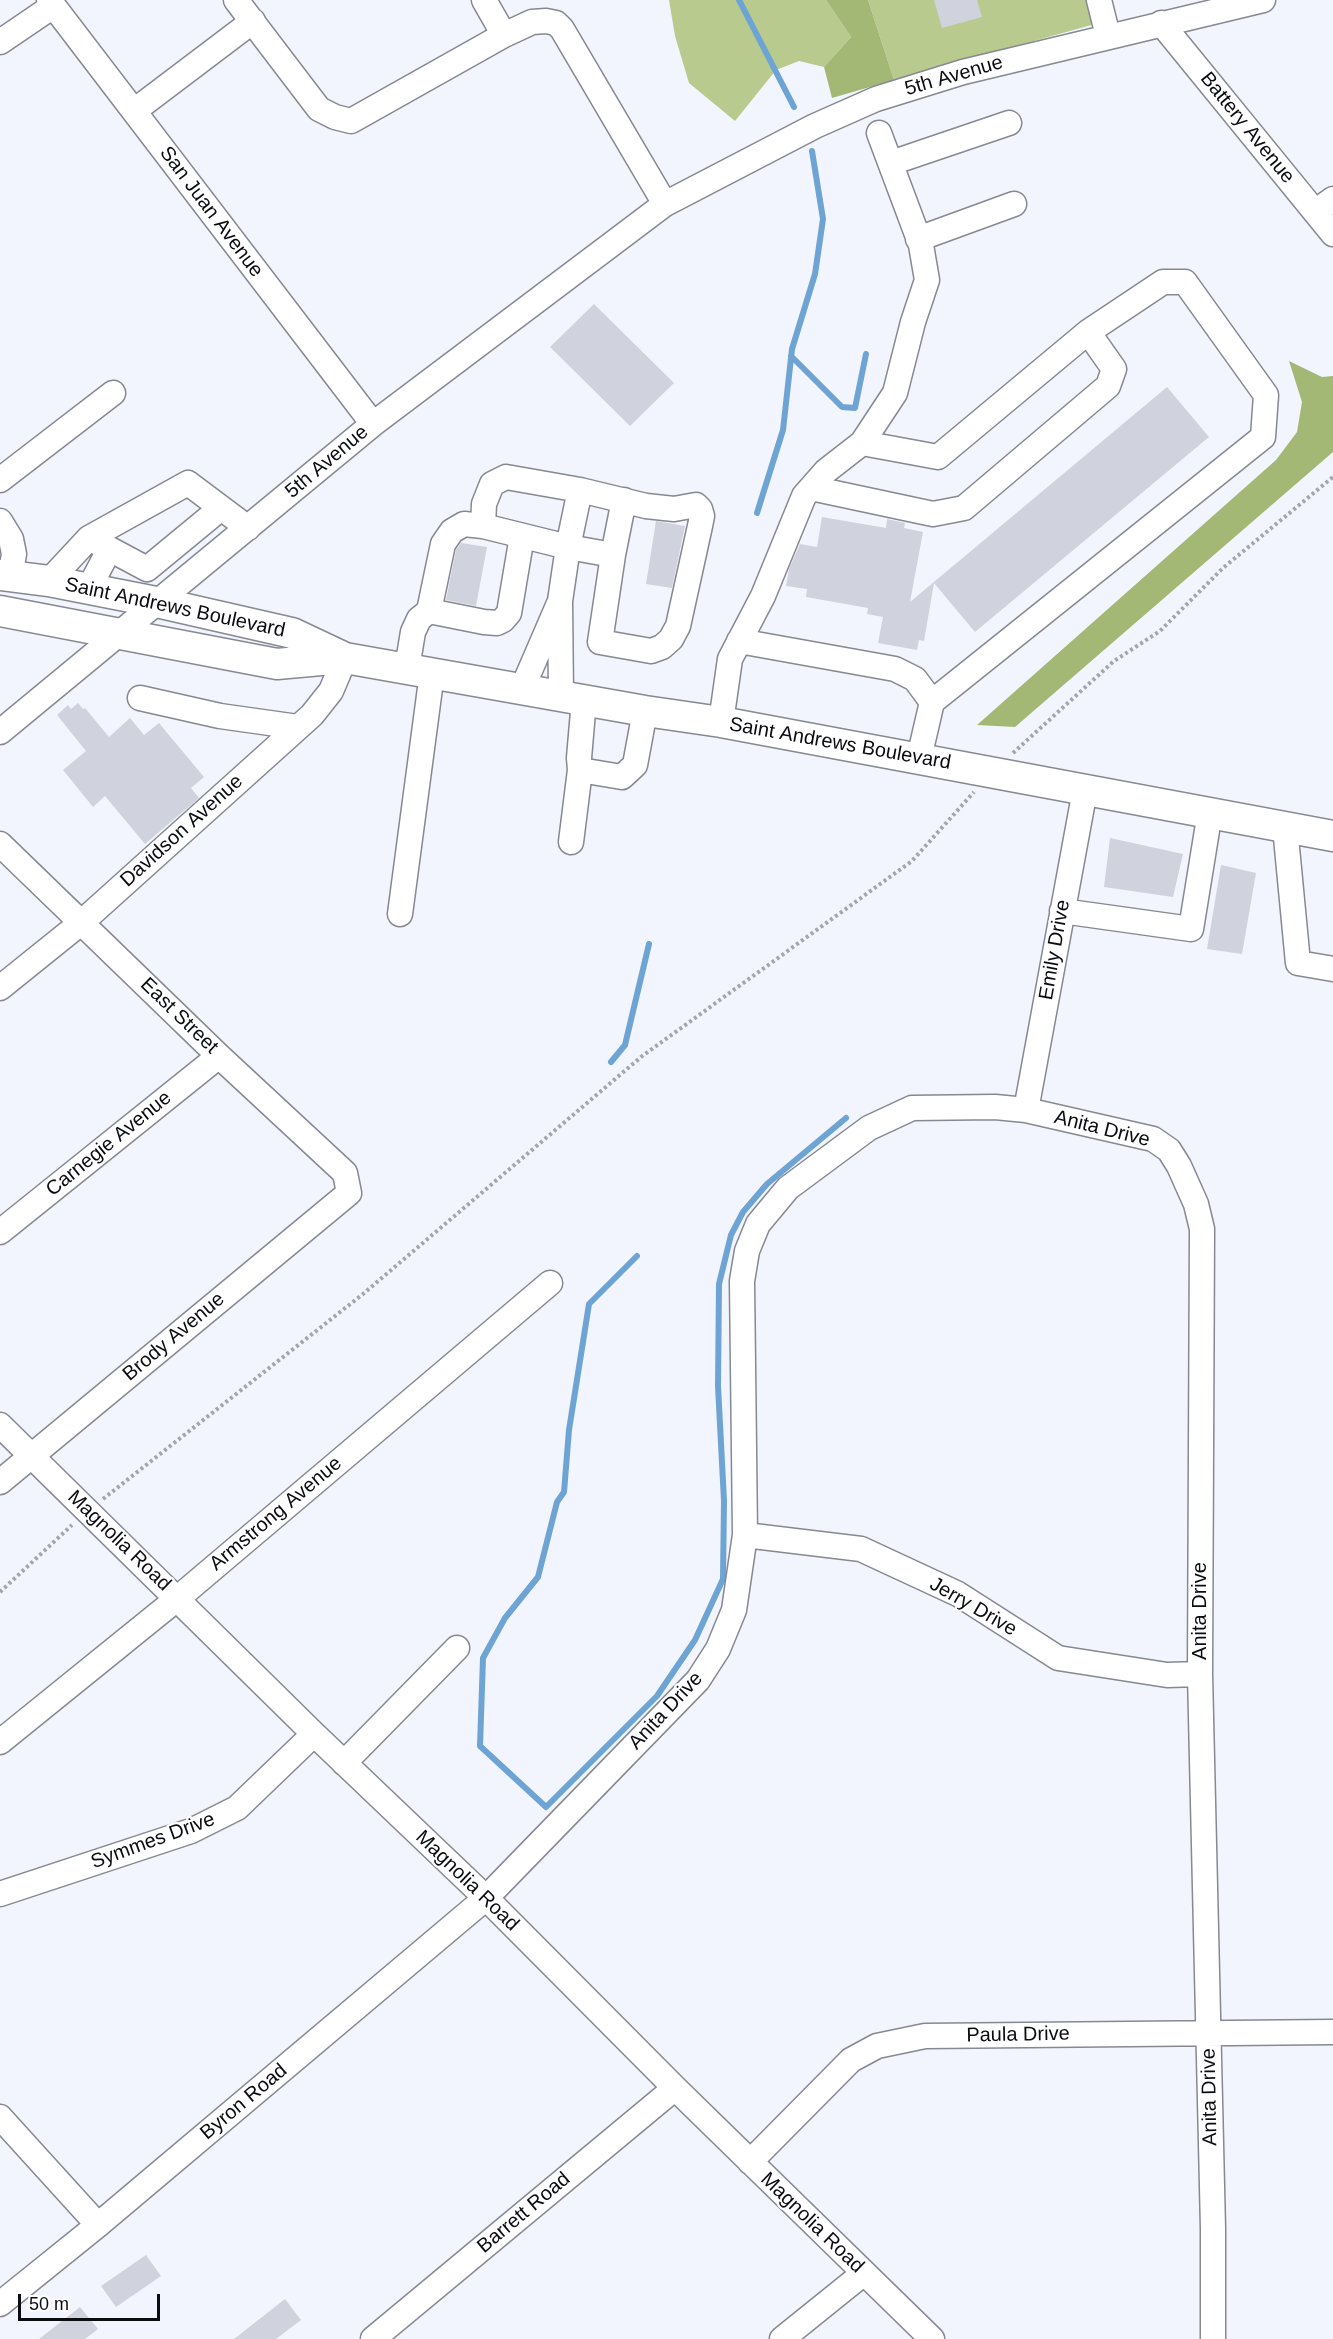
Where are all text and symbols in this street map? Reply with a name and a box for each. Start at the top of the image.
street label: 5th Avenue [902,51,1006,101]
street label: Battery Avenue [1195,67,1299,189]
street label: San Juan Avenue [154,142,268,282]
street label: 5th Avenue [281,420,373,504]
street label: Saint Andrews Boulevard [63,573,287,643]
street label: Saint Andrews Boulevard [727,713,953,775]
street label: Davidson Avenue [116,770,248,892]
street label: Emily Drive [1034,898,1076,1002]
street label: East Street [135,973,223,1059]
street label: Carnegie Avenue [42,1086,176,1202]
street label: Anita Drive [1052,1106,1152,1152]
street label: Brody Avenue [118,1288,230,1386]
street label: Armstrong Avenue [205,1452,347,1576]
street label: Magnolia Road [62,1486,176,1596]
street label: Anita Drive [1188,1562,1212,1660]
street label: Jerry Drive [925,1572,1021,1642]
street label: Anita Drive [624,1667,708,1755]
street label: Symmes Drive [88,1807,218,1875]
street label: Magnolia Road [410,1826,524,1936]
street label: Paula Drive [966,2022,1070,2048]
street label: Anita Drive [1197,2048,1223,2146]
street label: Byron Road [196,2059,292,2145]
street label: Barrett Road [473,2167,575,2259]
street label: Magnolia Road [755,2168,869,2278]
scale bar [21,2282,164,2320]
text: 50 m [29,2294,69,2314]

